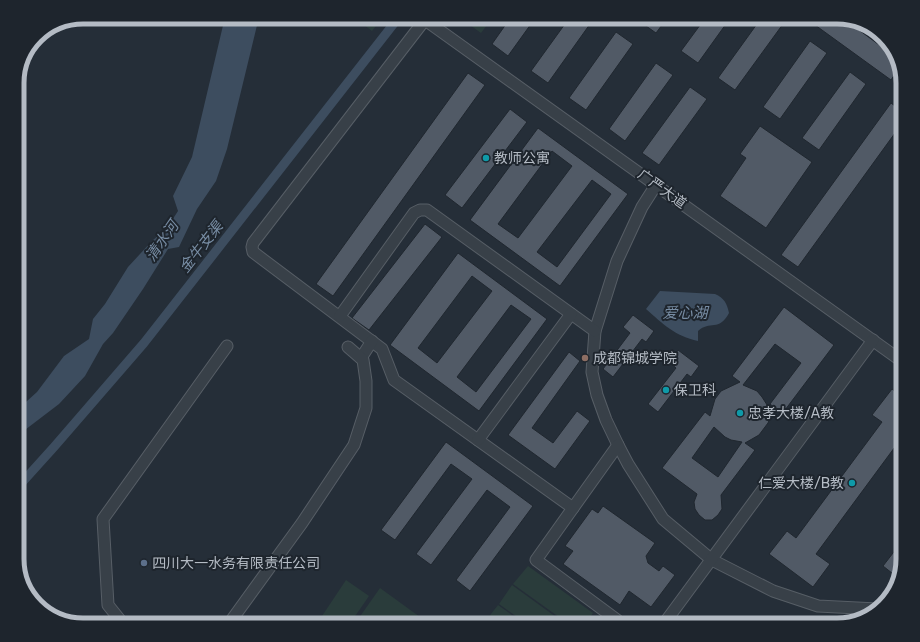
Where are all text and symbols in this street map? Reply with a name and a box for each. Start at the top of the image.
place label: 教师公寓 [494,150,550,167]
marker: 教师公寓 [481,153,491,163]
street label: 广严大道 [634,166,690,212]
water label: 清水河 [142,215,184,265]
water label: 金牛支渠 [175,216,228,276]
water label: 爱心湖 [662,304,709,322]
place label: 成都锦城学院 [593,350,677,367]
marker: 成都锦城学院 [580,353,590,363]
place label: 保卫科 [674,382,716,399]
marker: 保卫科 [661,385,671,395]
place label: 忠孝大楼/A教 [748,405,834,422]
marker: 忠孝大楼/A教 [735,408,745,418]
place label: 仁爱大楼/B教 [758,475,844,492]
marker: 仁爱大楼/B教 [847,478,857,488]
place label: 四川大一水务有限责任公司 [152,555,320,572]
marker: 四川大一水务有限责任公司 [139,558,149,568]

